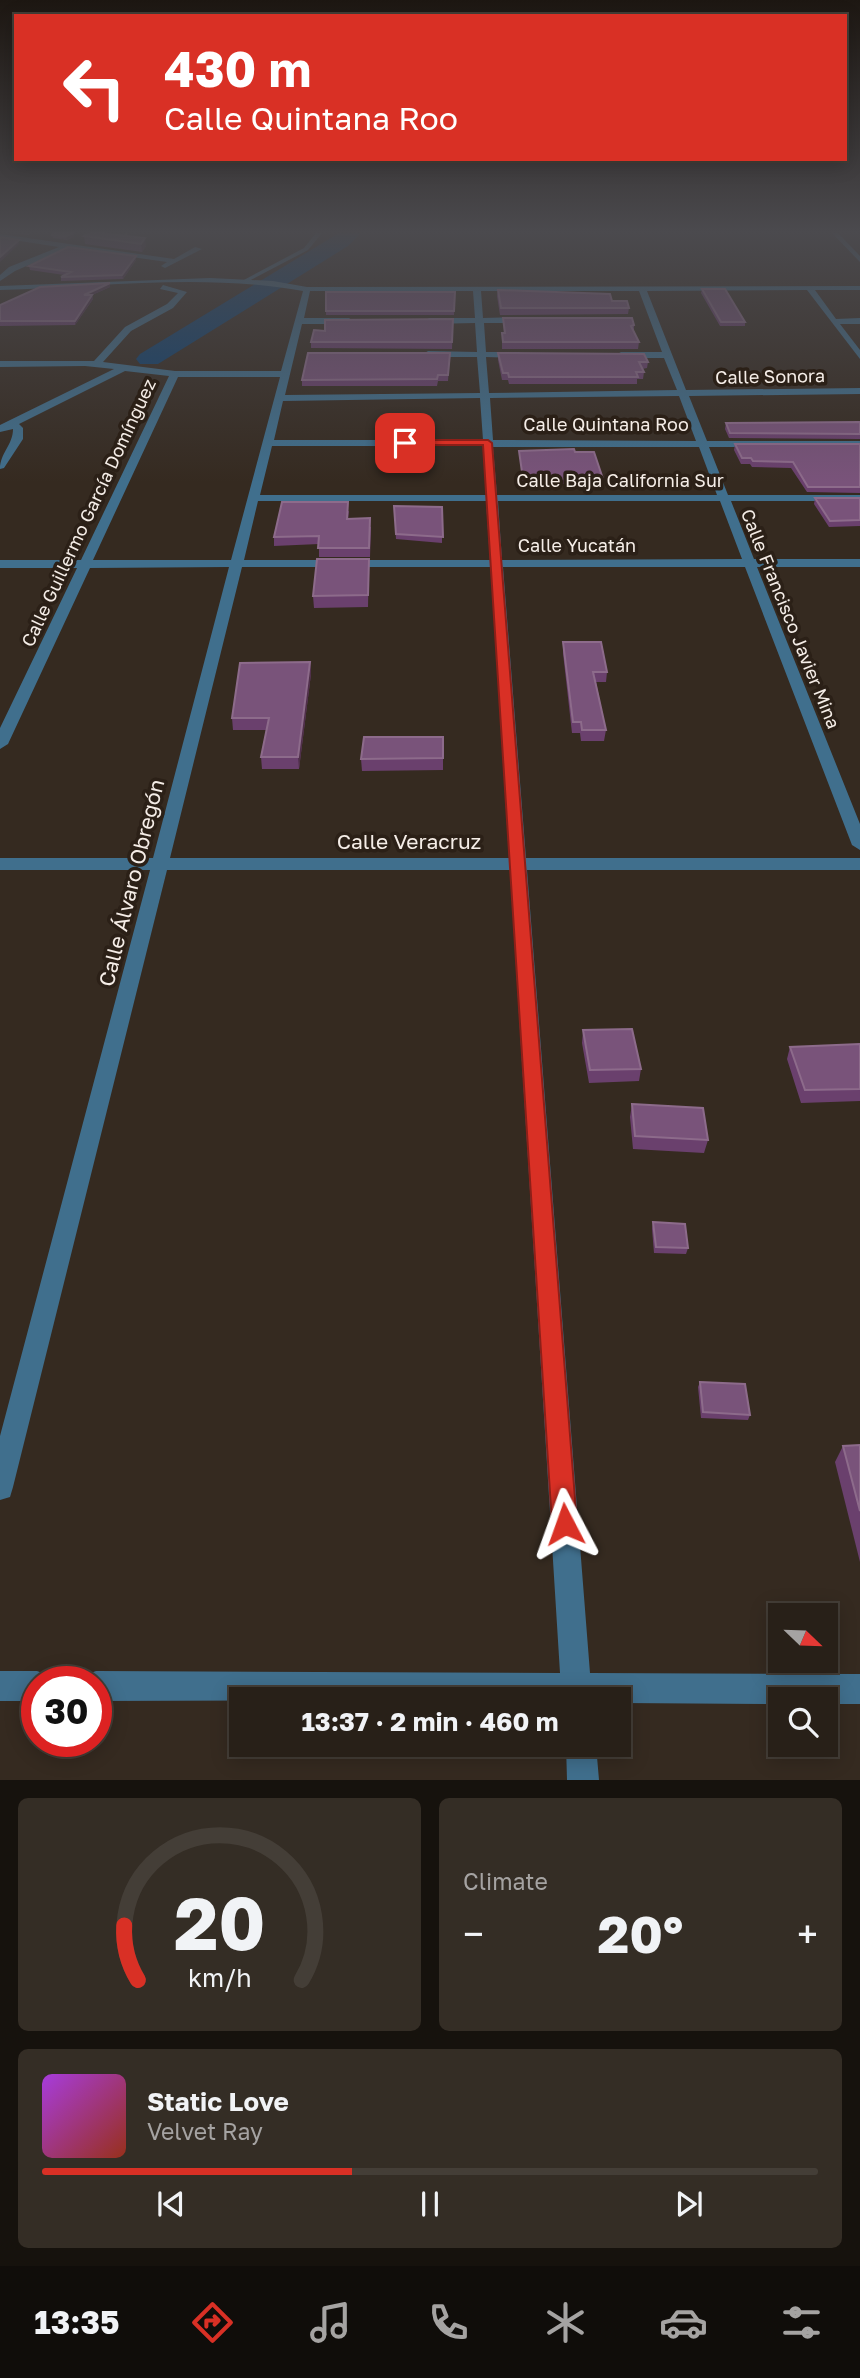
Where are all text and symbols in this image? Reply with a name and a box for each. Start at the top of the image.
text: 430 m [164,39,312,98]
icon: left [49,42,140,133]
text: Calle Quintana Roo [164,99,458,137]
street label: Calle Sonora [715,364,825,388]
street label: Calle Guillermo García Domínguez [16,375,160,650]
pin [375,413,435,473]
street label: Calle Quintana Roo [523,413,689,435]
icon: arrive [386,424,424,462]
street label: Calle Baja California Sur [516,469,724,491]
street label: Calle Francisco Javier Mina [737,506,845,732]
street label: Calle Yucatán [518,534,636,556]
street label: Calle Álvaro Obregón [93,776,169,989]
street label: Calle Veracruz [337,828,481,854]
position arrow [528,1487,602,1561]
north arrow [768,1603,838,1673]
map controls [768,1603,838,1757]
speed limit sign: 30 [21,1666,112,1757]
button: search [768,1687,838,1757]
text: 13:37 · 2 min · 460 m [301,1706,559,1737]
text: Climate [463,1867,548,1895]
text: 20 [174,1880,265,1967]
text: 20° [598,1902,683,1964]
text: − [463,1911,484,1956]
text: + [797,1911,818,1956]
text: km/h [188,1962,251,1993]
text: Static Love [147,2086,289,2117]
text: Velvet Ray [147,2117,263,2145]
icon: previous [152,2185,190,2223]
icon: pause [411,2185,449,2223]
icon: next [670,2185,708,2223]
icon: directions [188,2298,237,2347]
icon: music [306,2298,355,2347]
icon: phone [424,2298,473,2347]
icon: climate [541,2298,590,2347]
icon: car [659,2298,708,2347]
icon: filters [777,2298,826,2347]
text: 13:35 [34,2303,120,2341]

